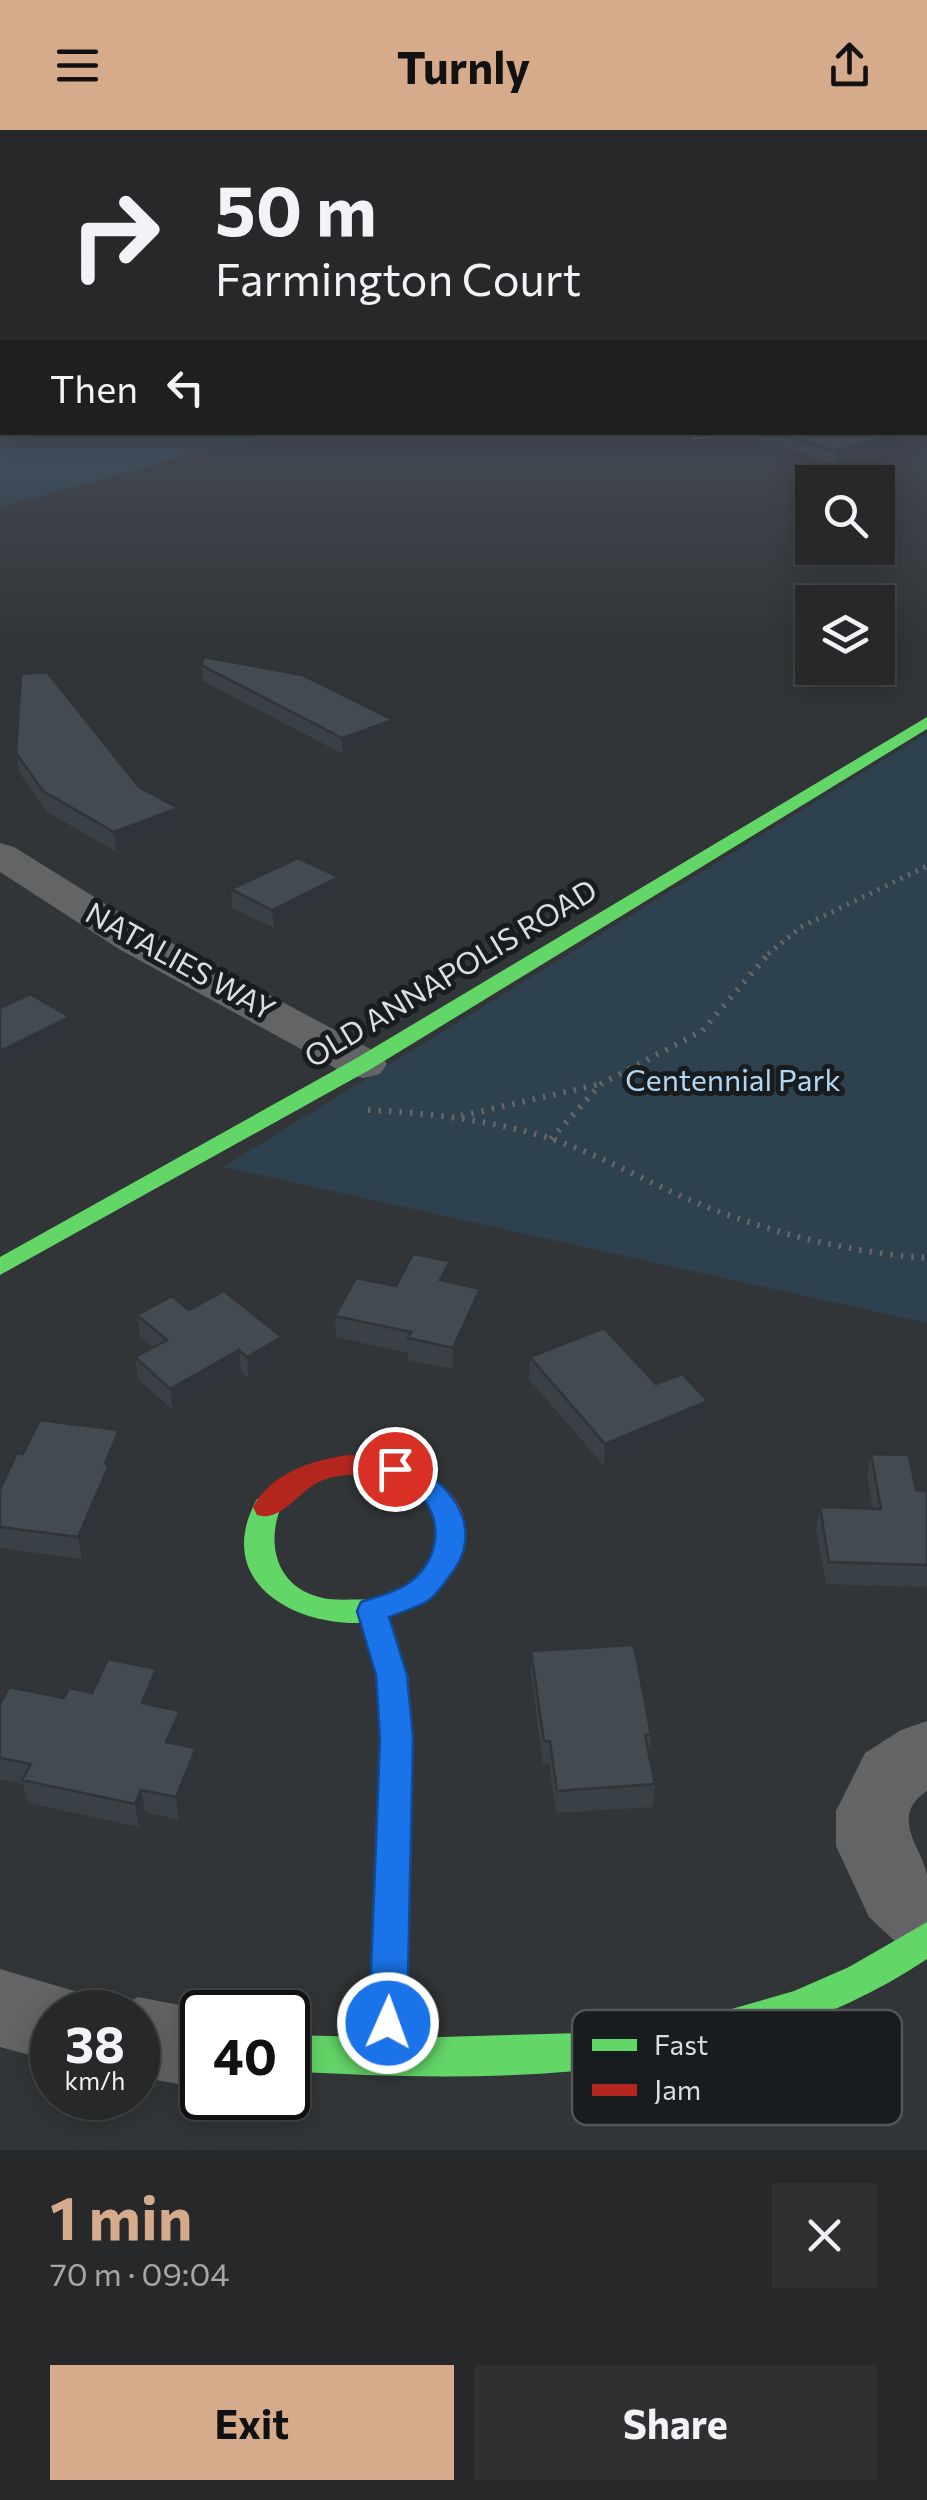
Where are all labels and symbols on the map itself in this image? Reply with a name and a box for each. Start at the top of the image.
street label: OLD ANNAPOLIS ROAD [297,870,603,1074]
street label: NATALIES WAY [80,893,282,1027]
park label: Centennial Park [625,1060,841,1097]
pin [353,1427,438,1512]
position arrow [336,1971,440,2075]
speed limit sign: 40 [180,1990,310,2120]
legend [572,2010,902,2125]
text: Fast [654,2027,708,2061]
text: Jam [654,2072,701,2106]

